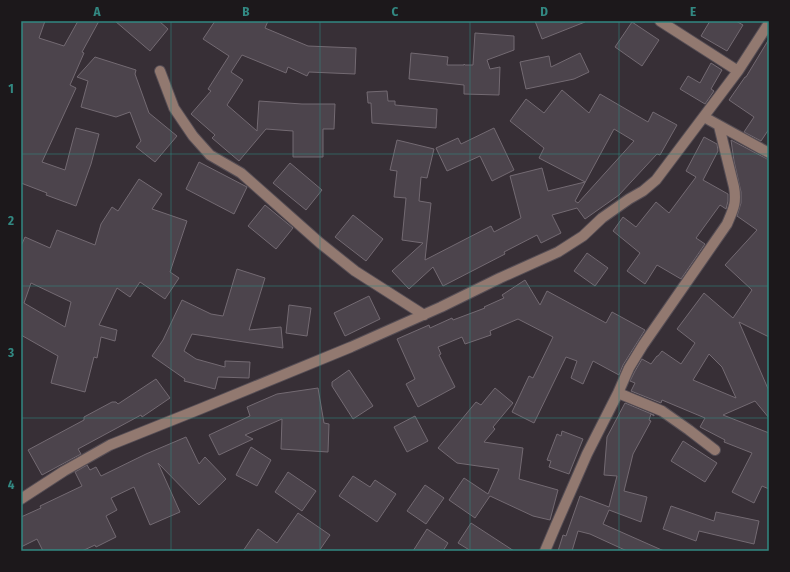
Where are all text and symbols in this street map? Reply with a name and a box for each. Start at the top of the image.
text: A [92,4,101,19]
text: B [242,4,250,19]
text: C [392,4,399,19]
text: D [540,4,548,19]
text: E [690,4,696,19]
text: 1 [8,81,14,96]
text: 2 [7,213,14,228]
text: 3 [7,345,14,360]
text: 4 [8,477,15,492]

